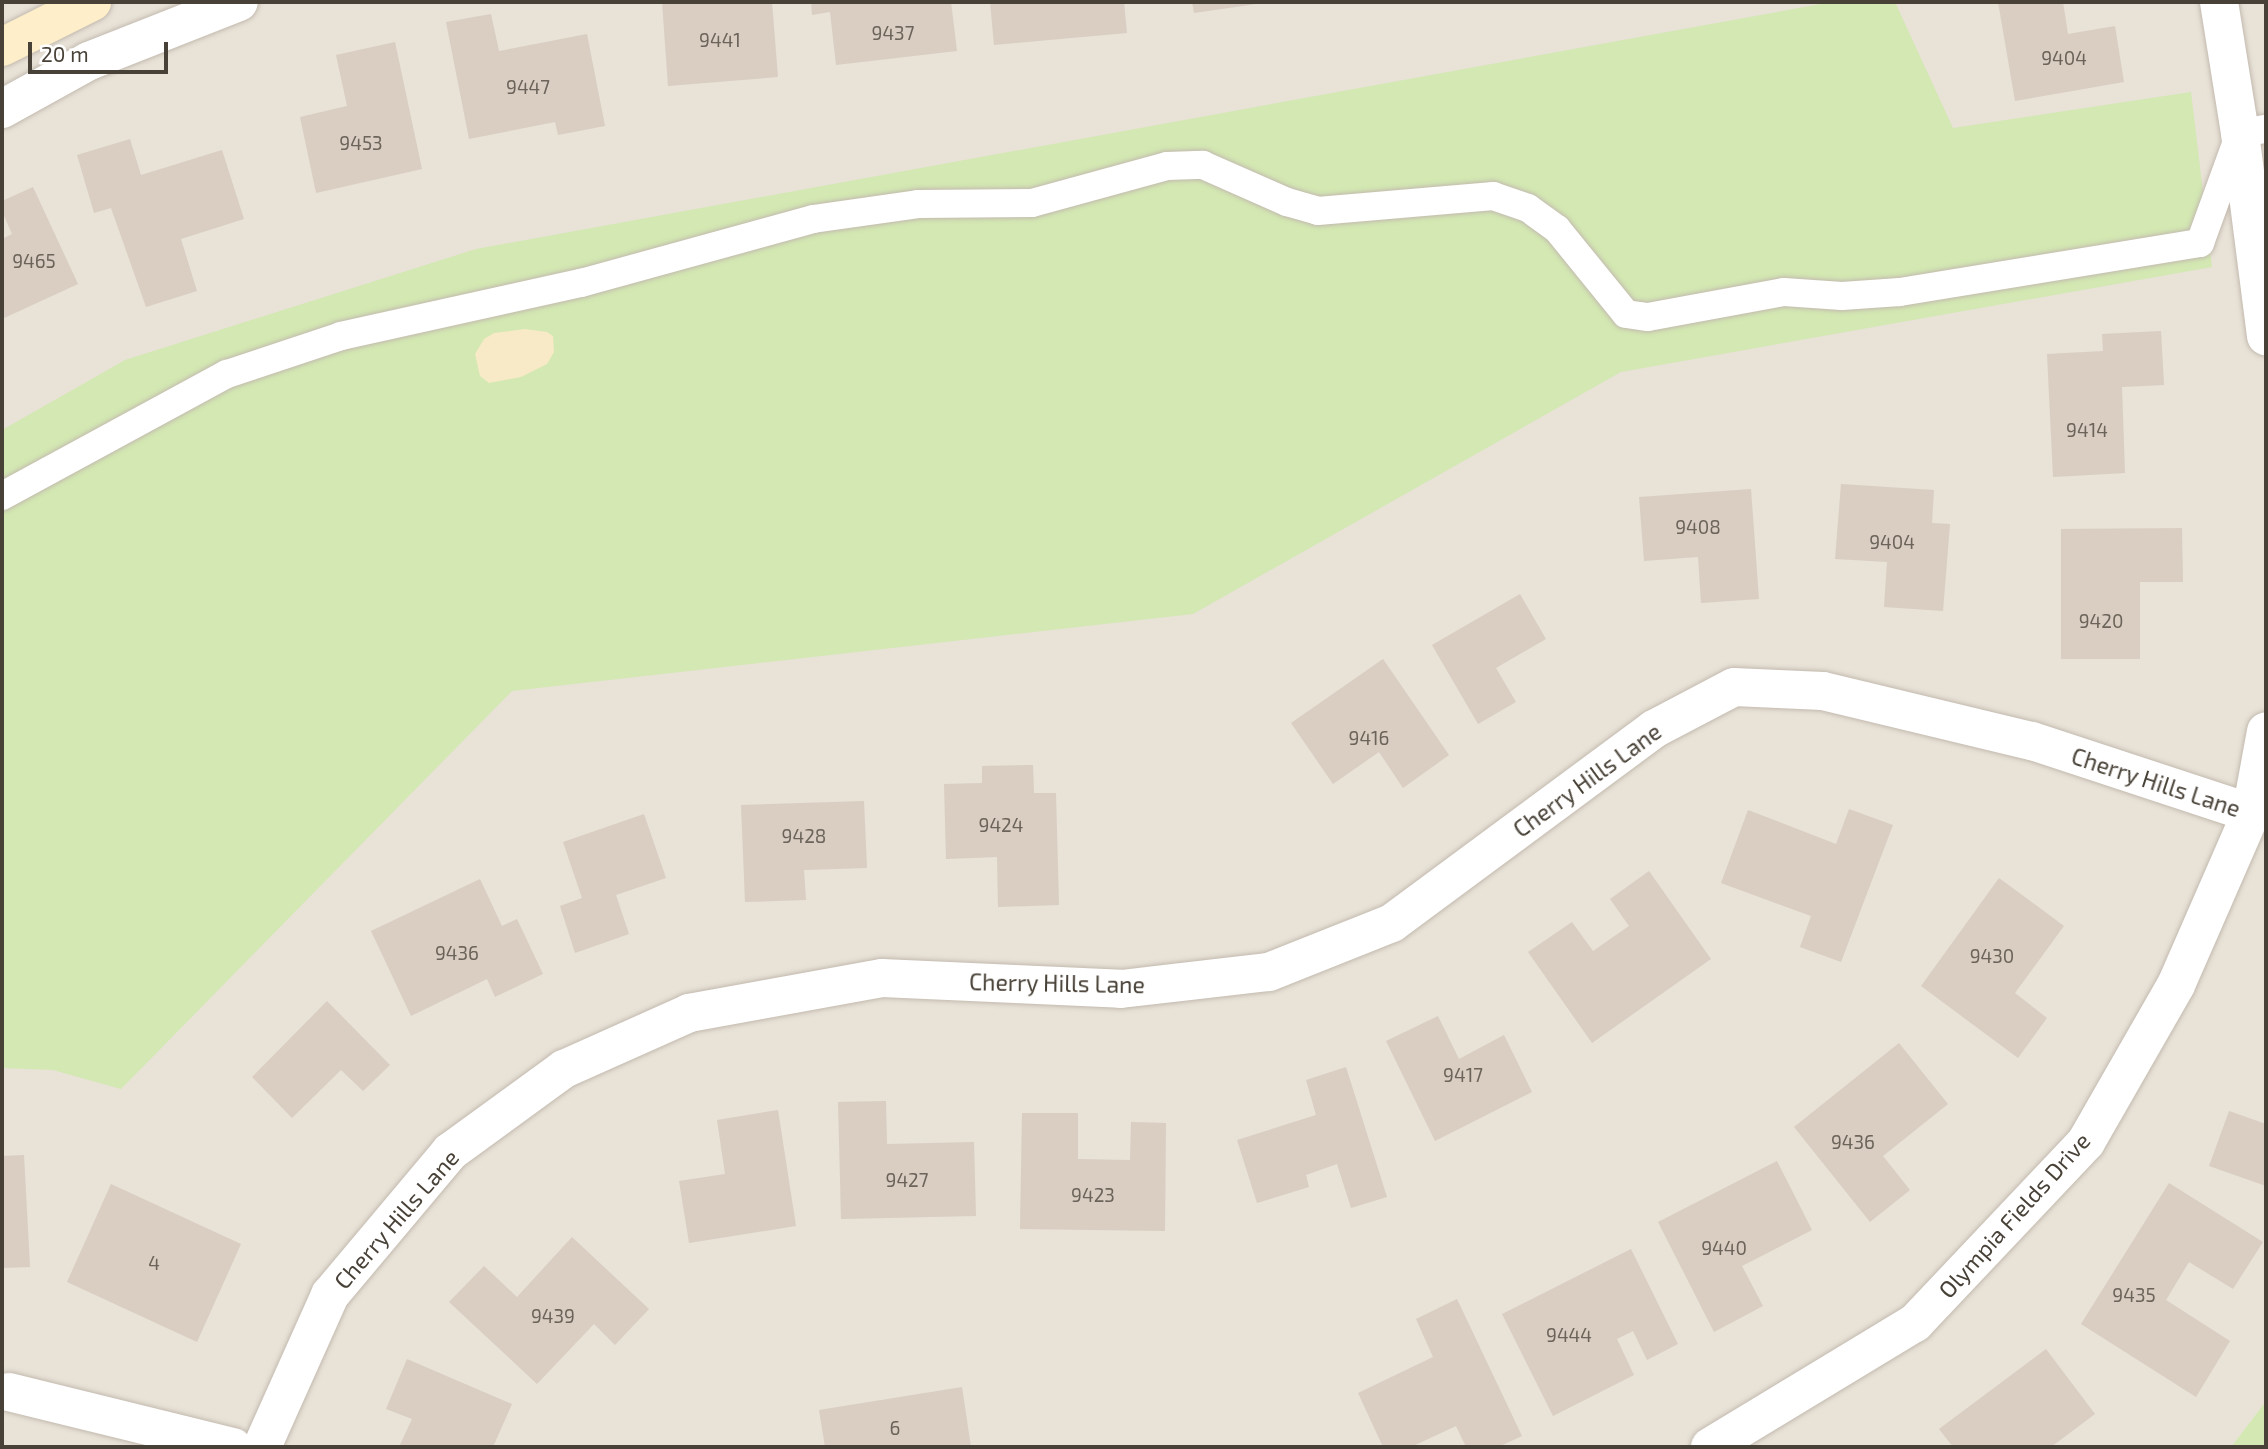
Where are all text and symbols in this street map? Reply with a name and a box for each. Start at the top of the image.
house number: 9437 [872,22,914,44]
scale bar [32,28,172,72]
house number: 9441 [699,29,741,51]
text: 20 m [41,41,89,66]
house number: 9404 [2041,47,2087,69]
house number: 9447 [506,76,550,98]
house number: 9453 [339,132,383,154]
house number: 9465 [12,250,56,272]
house number: 9414 [2066,419,2108,441]
house number: 9408 [1675,516,1721,538]
house number: 9404 [1869,531,1915,553]
house number: 9420 [2079,610,2123,632]
street label: Cherry Hills Lane [1508,717,1666,843]
house number: 9416 [1349,727,1389,749]
street label: Cherry Hills Lane [2068,742,2244,822]
house number: 9424 [979,814,1023,836]
house number: 9428 [782,825,826,847]
house number: 9436 [435,942,479,964]
house number: 9430 [1970,945,2014,967]
street label: Cherry Hills Lane [969,968,1145,998]
house number: 9417 [1443,1064,1483,1086]
street label: Olympia Fields Drive [1933,1127,2095,1303]
house number: 9436 [1831,1131,1875,1153]
street label: Cherry Hills Lane [328,1143,464,1295]
house number: 9427 [886,1169,928,1191]
house number: 9423 [1071,1184,1115,1206]
house number: 9440 [1701,1237,1747,1259]
house number: 4 [148,1252,160,1274]
house number: 9435 [2112,1284,2156,1306]
house number: 9439 [531,1305,575,1327]
house number: 9444 [1546,1324,1592,1346]
house number: 6 [890,1417,900,1439]

